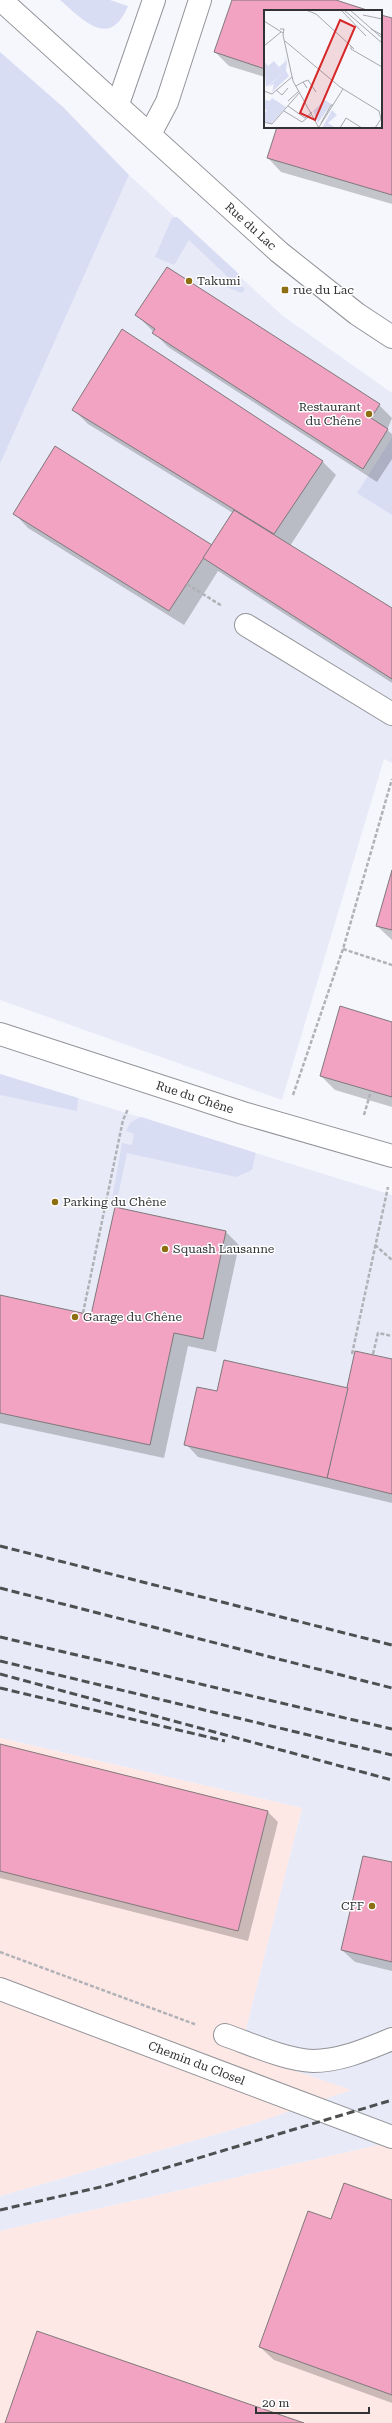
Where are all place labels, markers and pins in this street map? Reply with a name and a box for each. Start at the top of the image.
place label: Takumi [197,274,241,288]
marker: Takumi [184,276,194,286]
place label: rue du Lac [293,283,354,297]
marker: rue du Lac [280,285,290,295]
place label: Restaurant du Chêne [299,400,362,428]
marker: Restaurant du Chêne [364,409,374,419]
place label: Parking du Chêne [63,1195,167,1209]
marker: Parking du Chêne [50,1197,60,1207]
place label: Squash Lausanne [173,1242,275,1256]
marker: Squash Lausanne [160,1244,170,1254]
place label: Garage du Chêne [83,1310,182,1324]
marker: Garage du Chêne [70,1312,80,1322]
place label: CFF [341,1899,364,1913]
marker: CFF [367,1901,377,1911]

